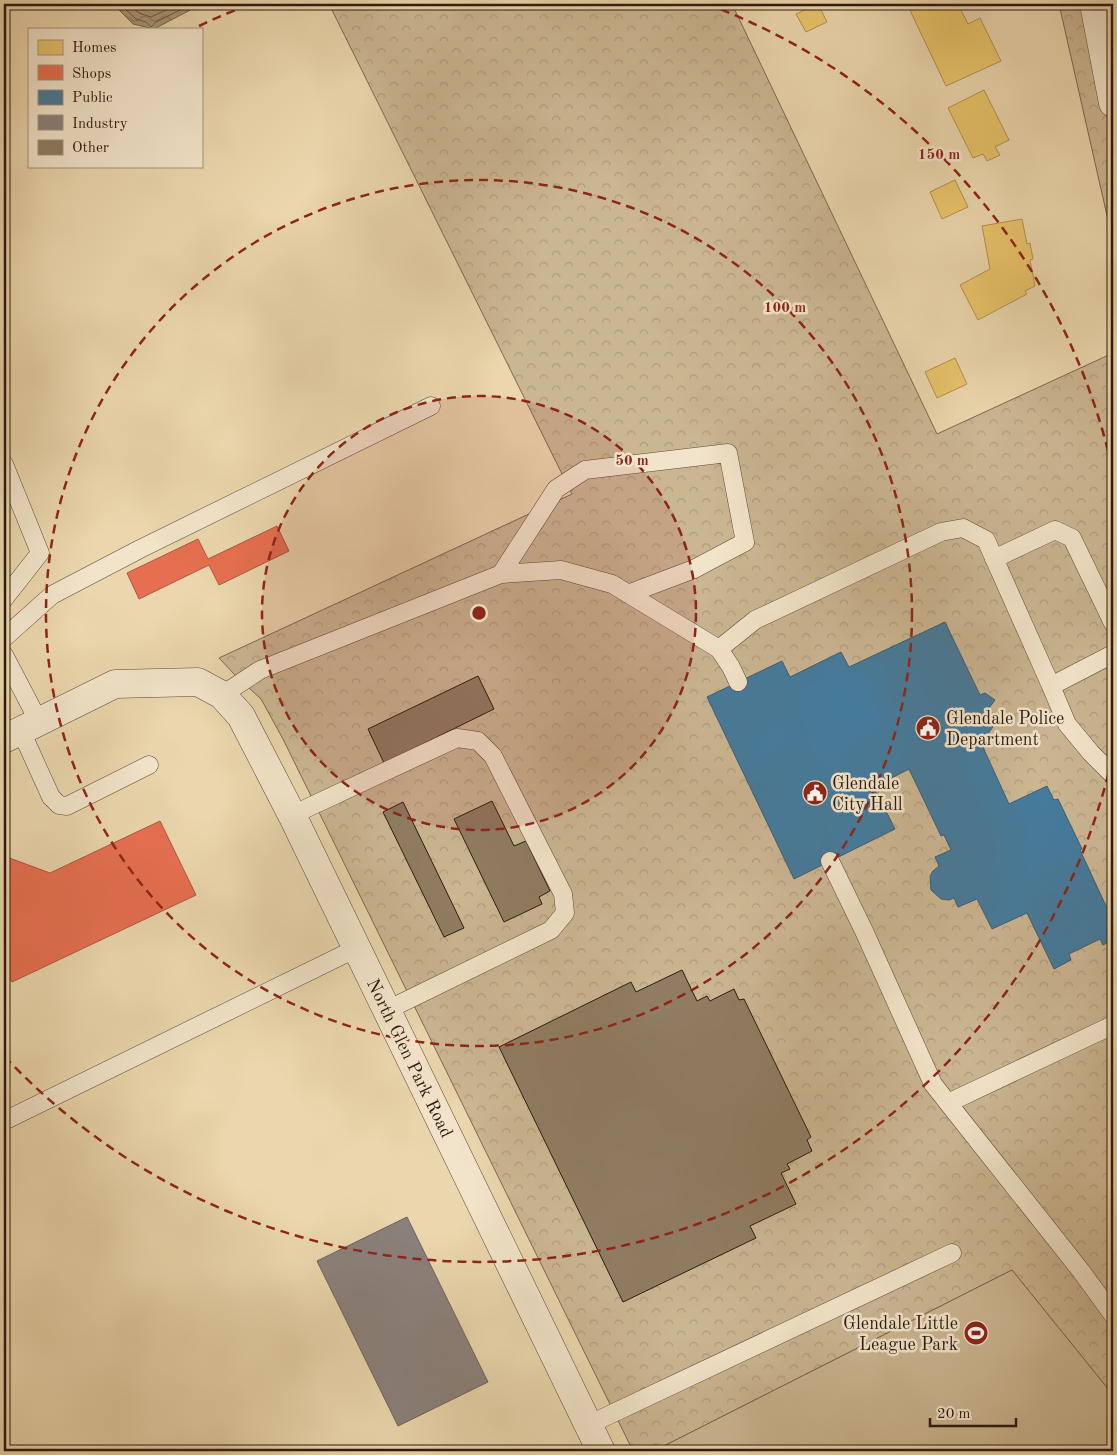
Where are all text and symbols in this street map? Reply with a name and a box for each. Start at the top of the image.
legend [28,28,202,168]
text: Homes [72,41,117,56]
text: Shops [72,67,111,82]
text: Public [72,91,113,106]
text: Industry [72,117,128,132]
text: Other [72,141,109,156]
text: 150 m [918,148,960,163]
text: 100 m [764,301,806,316]
text: 50 m [615,454,649,469]
centre of rings [470,604,488,622]
place label: Glendale Police Department [946,710,1064,749]
public building icon: Glendale Police Department [915,715,941,741]
place label: Glendale City Hall [832,775,903,814]
public building icon: Glendale City Hall [802,780,828,806]
street label: North Glen Park Road [363,976,455,1141]
place label: Glendale Little League Park [843,1315,958,1354]
sports icon: Glendale Little League Park [963,1320,989,1346]
scale bar [930,1395,1016,1427]
text: 20 m [937,1407,971,1422]

